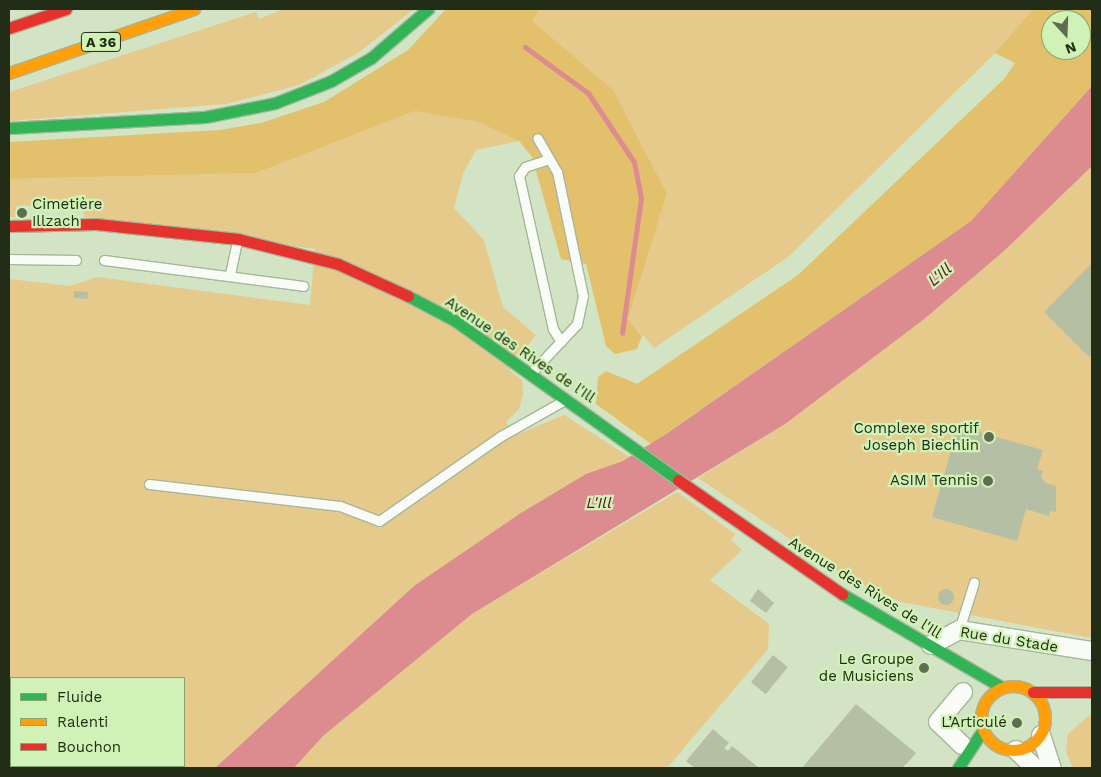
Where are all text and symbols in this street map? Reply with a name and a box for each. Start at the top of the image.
north arrow [1041,10,1091,60]
road number: A 36 [80,31,122,54]
text: N [1063,39,1078,57]
place label: Cimetière Illzach [32,195,102,230]
marker: Cimetière Illzach [16,207,28,219]
water label: L'Ill [924,259,956,291]
street label: Avenue des Rives de l'Ill [442,293,598,407]
place label: Complexe sportif Joseph Biechlin [853,419,979,454]
marker: Complexe sportif Joseph Biechlin [983,431,995,443]
place label: ASIM Tennis [890,472,978,490]
marker: ASIM Tennis [982,475,994,487]
water label: L'Ill [586,493,612,513]
street label: Avenue des Rives de l'Ill [785,533,945,643]
street label: Rue du Stade [959,623,1059,657]
place label: Le Groupe de Musiciens [819,650,914,685]
marker: Le Groupe de Musiciens [918,662,930,674]
legend [10,677,185,767]
text: Fluide [57,688,102,706]
text: Ralenti [57,713,108,731]
place label: L’Articulé [941,714,1007,732]
marker: L’Articulé [1011,717,1023,729]
text: Bouchon [57,738,121,756]

